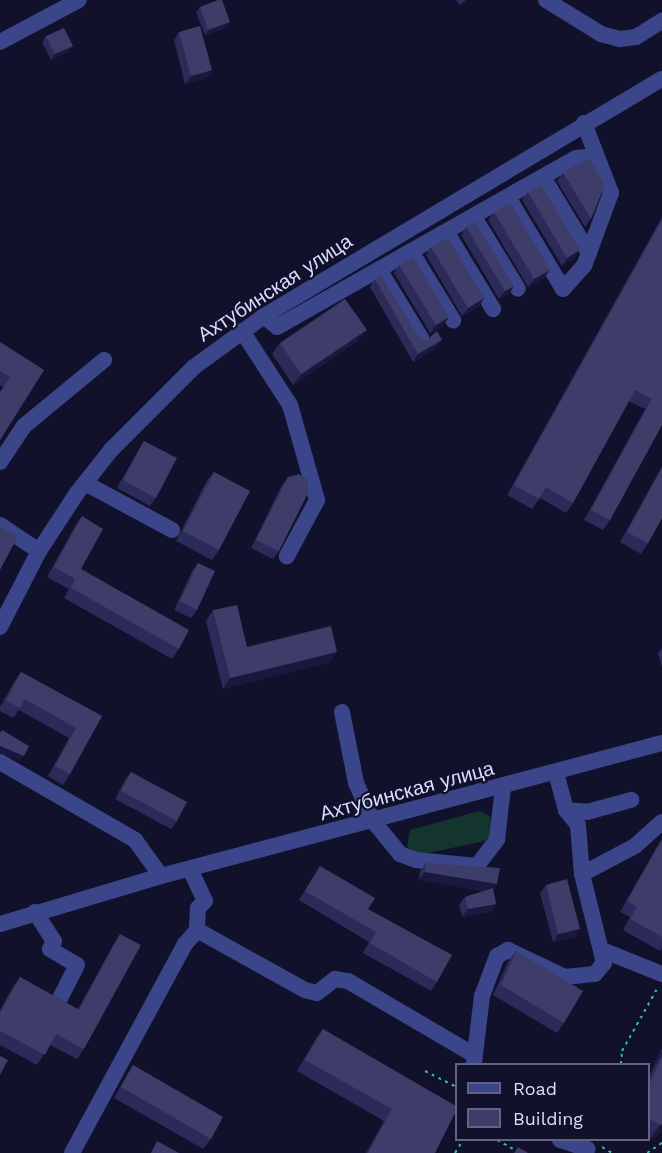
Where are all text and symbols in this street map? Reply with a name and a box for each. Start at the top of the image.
street label: Ахтубинская улица [193,229,357,347]
street label: Ахтубинская улица [317,756,497,826]
legend [455,1063,650,1141]
text: Road [513,1078,557,1099]
text: Building [513,1108,583,1129]

